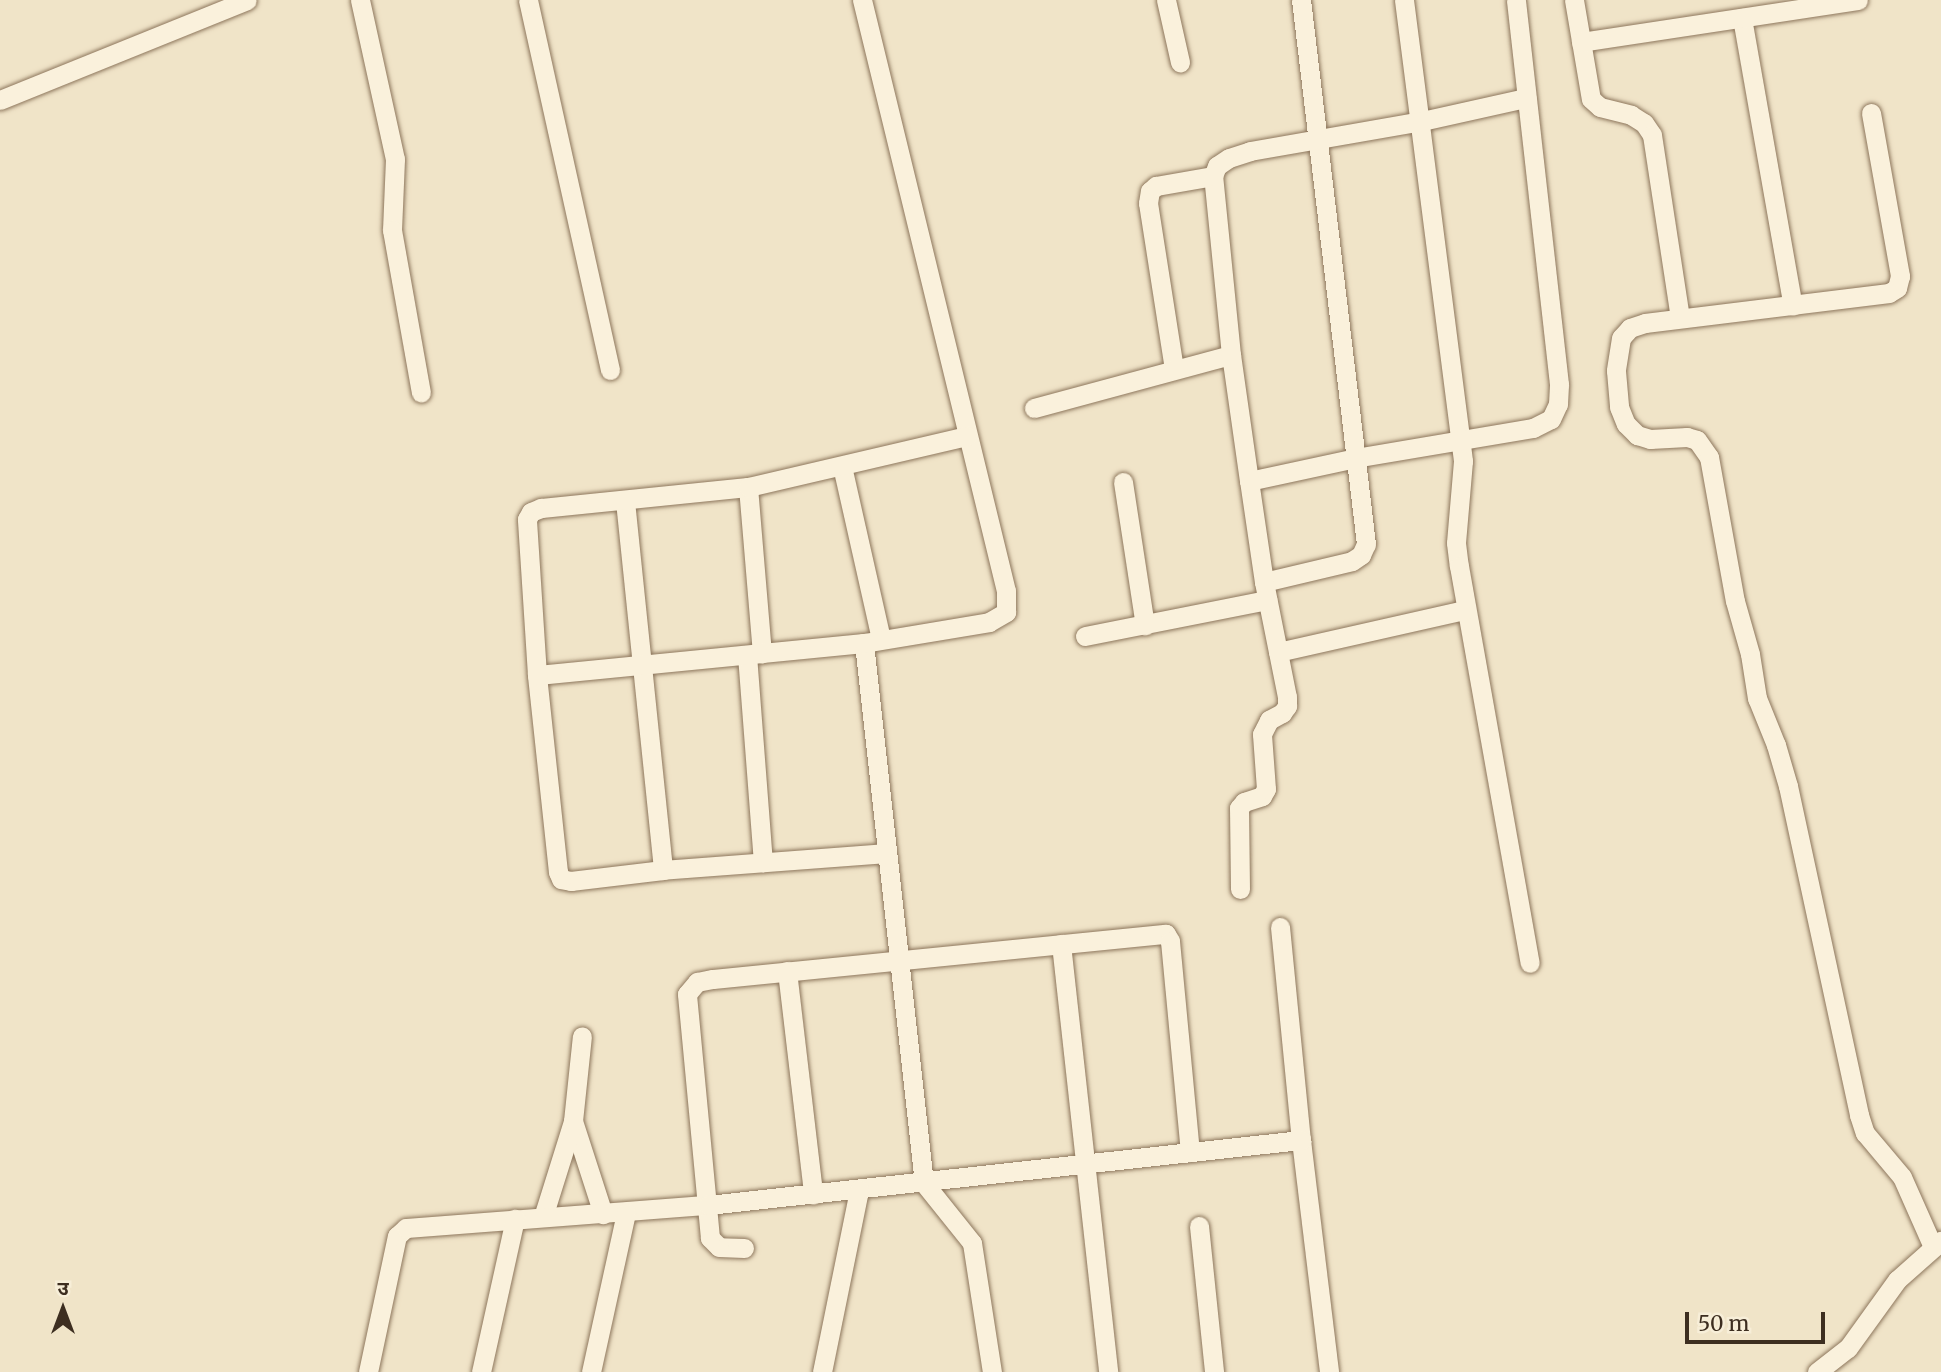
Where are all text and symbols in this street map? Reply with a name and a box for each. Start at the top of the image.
north arrow [28,1274,98,1344]
text: उ [57,1276,69,1300]
scale bar [1689,1298,1829,1342]
text: 50 m [1698,1310,1749,1337]

